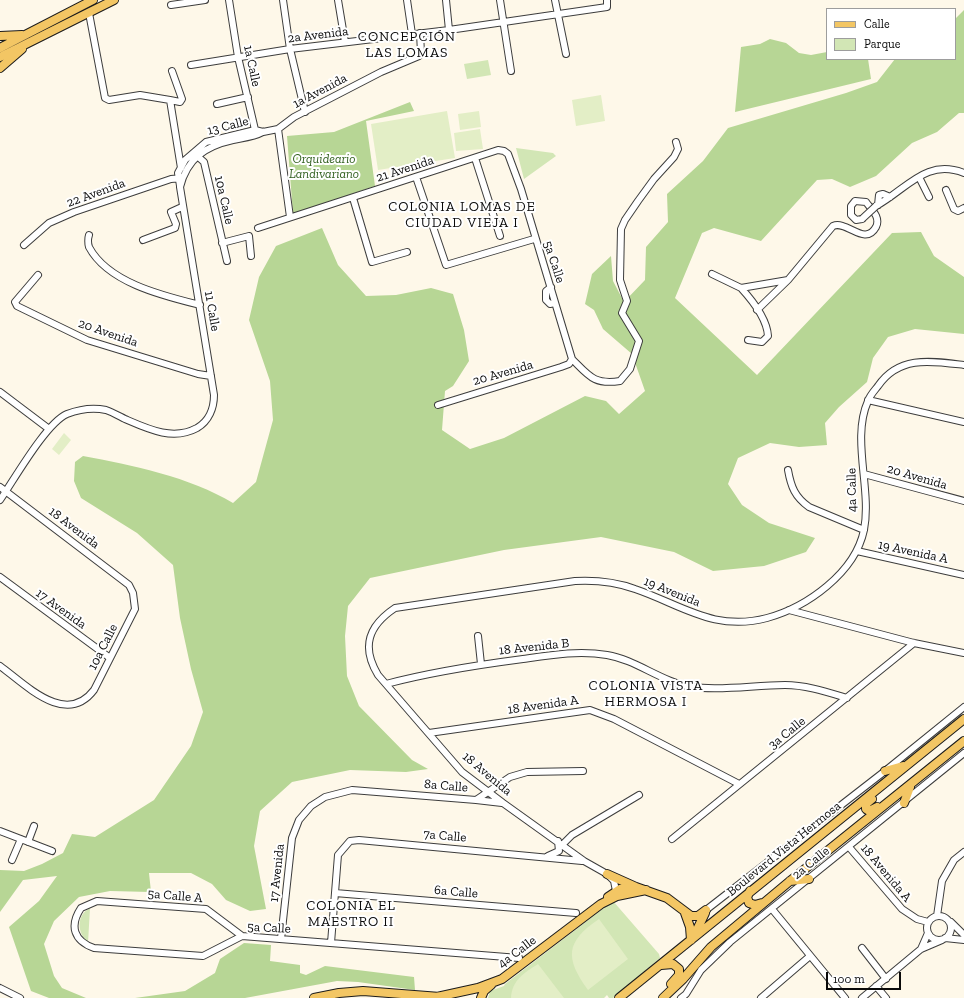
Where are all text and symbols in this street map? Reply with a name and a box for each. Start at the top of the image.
legend [826,8,956,60]
text: Calle [864,17,890,31]
street label: 2a Avenida [287,24,349,46]
district label: CONCEPCIÓN LAS LOMAS [358,29,456,62]
text: Parque [864,37,900,51]
street label: 1a Calle [240,44,264,88]
street label: 1a Avenida [290,70,350,112]
street label: 13 Calle [206,113,250,139]
park label: Orquideario Landivariano [289,151,359,182]
street label: 21 Avenida [374,152,436,186]
street label: 10a Calle [211,174,237,226]
street label: 22 Avenida [65,175,127,211]
district label: COLONIA LOMAS DE CIUDAD VIEJA I [388,199,536,232]
street label: 5a Calle [540,239,568,285]
street label: 11 Calle [201,290,223,332]
street label: 20 Avenida [76,316,140,350]
street label: 20 Avenida [471,357,535,389]
street label: 20 Avenida [885,461,949,493]
street label: 4a Calle [844,468,860,512]
street label: 18 Avenida [45,504,103,552]
street label: 19 Avenida A [877,537,949,567]
street label: 19 Avenida [641,574,703,610]
street label: 17 Avenida [33,585,89,633]
street label: 10a Calle [85,621,121,673]
street label: 18 Avenida B [498,636,570,658]
district label: COLONIA VISTA HERMOSA I [589,678,703,710]
street label: 18 Avenida A [507,692,579,718]
street label: 3a Calle [765,713,809,753]
street label: 18 Avenida [459,749,515,799]
street label: 8a Calle [423,776,469,796]
street label: Boulevard Vista Hermosa [724,798,844,900]
street label: 7a Calle [423,826,467,846]
street label: 18 Avenida A [857,841,915,905]
street label: 17 Avenida [266,843,288,903]
street label: 2a Calle [789,843,833,883]
street label: 6a Calle [433,882,479,902]
street label: 5a Calle A [147,886,203,906]
district label: COLONIA EL MAESTRO II [306,898,396,930]
street label: 5a Calle [247,919,291,937]
street label: 4a Calle [495,933,539,971]
scale bar [828,964,903,990]
text: 100 m [833,972,865,986]

